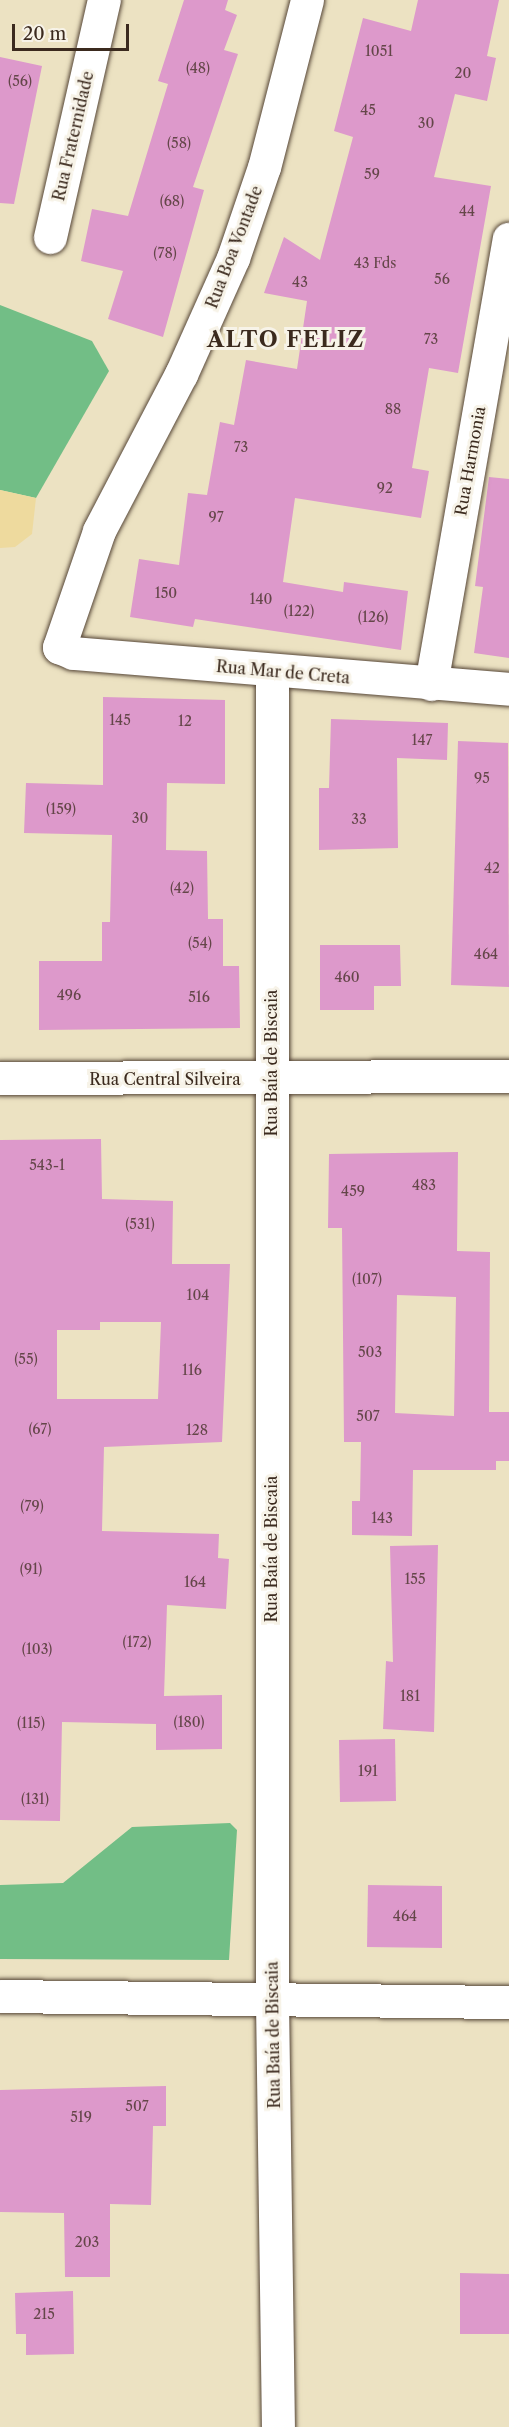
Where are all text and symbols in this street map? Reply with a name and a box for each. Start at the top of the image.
scale bar [15,12,132,50]
text: 20 m [23,23,66,45]
house number: 1051 [365,43,393,59]
house number: (48) [186,60,210,76]
house number: 20 [455,65,471,81]
street label: Rua Fraternidade [49,69,97,203]
house number: (56) [8,73,32,89]
house number: 45 [360,102,376,118]
house number: 30 [418,115,434,131]
house number: (58) [167,135,191,151]
house number: 59 [364,166,380,182]
street label: Rua Boa Vontade [202,183,266,311]
house number: (68) [160,193,184,209]
house number: 44 [459,203,475,219]
house number: (78) [153,245,177,261]
house number: 43 Fds [354,255,396,271]
house number: 56 [434,271,450,287]
house number: 43 [292,274,308,290]
district label: ALTO FELIZ [207,327,365,353]
house number: 73 [424,331,438,347]
house number: 88 [385,401,401,417]
street label: Rua Harmonia [451,405,489,517]
house number: 73 [234,439,248,455]
house number: 92 [377,480,393,496]
house number: 97 [208,509,224,525]
house number: 150 [155,585,177,601]
house number: 140 [250,591,272,607]
house number: (122) [284,603,314,619]
house number: (126) [358,609,388,625]
street label: Rua Mar de Creta [215,657,351,687]
house number: 145 [109,712,131,728]
house number: 12 [178,713,192,729]
house number: 147 [412,732,432,748]
house number: 95 [474,770,490,786]
house number: (159) [46,801,76,817]
house number: 30 [132,810,148,826]
house number: 33 [351,811,367,827]
house number: 42 [484,860,500,876]
house number: (42) [170,880,194,896]
house number: (54) [188,935,212,951]
house number: 464 [474,946,498,962]
house number: 460 [334,969,360,985]
house number: 496 [57,987,81,1003]
house number: 516 [188,989,210,1005]
street label: Rua Baía de Biscaia [261,989,281,1137]
street label: Rua Central Silveira [89,1069,241,1089]
house number: 543-1 [29,1157,65,1173]
house number: 483 [412,1177,436,1193]
house number: 459 [341,1183,365,1199]
house number: (531) [125,1216,155,1232]
house number: (107) [352,1271,382,1287]
house number: 104 [187,1287,209,1303]
house number: 503 [358,1344,382,1360]
house number: (55) [14,1351,38,1367]
house number: 116 [182,1362,202,1378]
house number: 507 [356,1408,380,1424]
house number: (67) [29,1421,51,1437]
house number: 128 [186,1422,208,1438]
street label: Rua Baía de Biscaia [261,1475,281,1623]
house number: (79) [20,1498,44,1514]
house number: 143 [371,1510,393,1526]
house number: (91) [20,1561,42,1577]
house number: 155 [404,1571,426,1587]
house number: 164 [184,1574,206,1590]
house number: (172) [122,1634,152,1650]
house number: (103) [22,1641,52,1657]
house number: 181 [400,1688,420,1704]
house number: (180) [173,1714,205,1730]
house number: (115) [17,1715,45,1731]
house number: 191 [358,1763,378,1779]
house number: (131) [21,1791,49,1807]
house number: 464 [393,1908,417,1924]
street label: Rua Baía de Biscaia [262,1961,284,2109]
house number: 507 [125,2098,149,2114]
house number: 519 [70,2109,92,2125]
house number: 203 [75,2234,99,2250]
house number: 215 [33,2306,55,2322]

